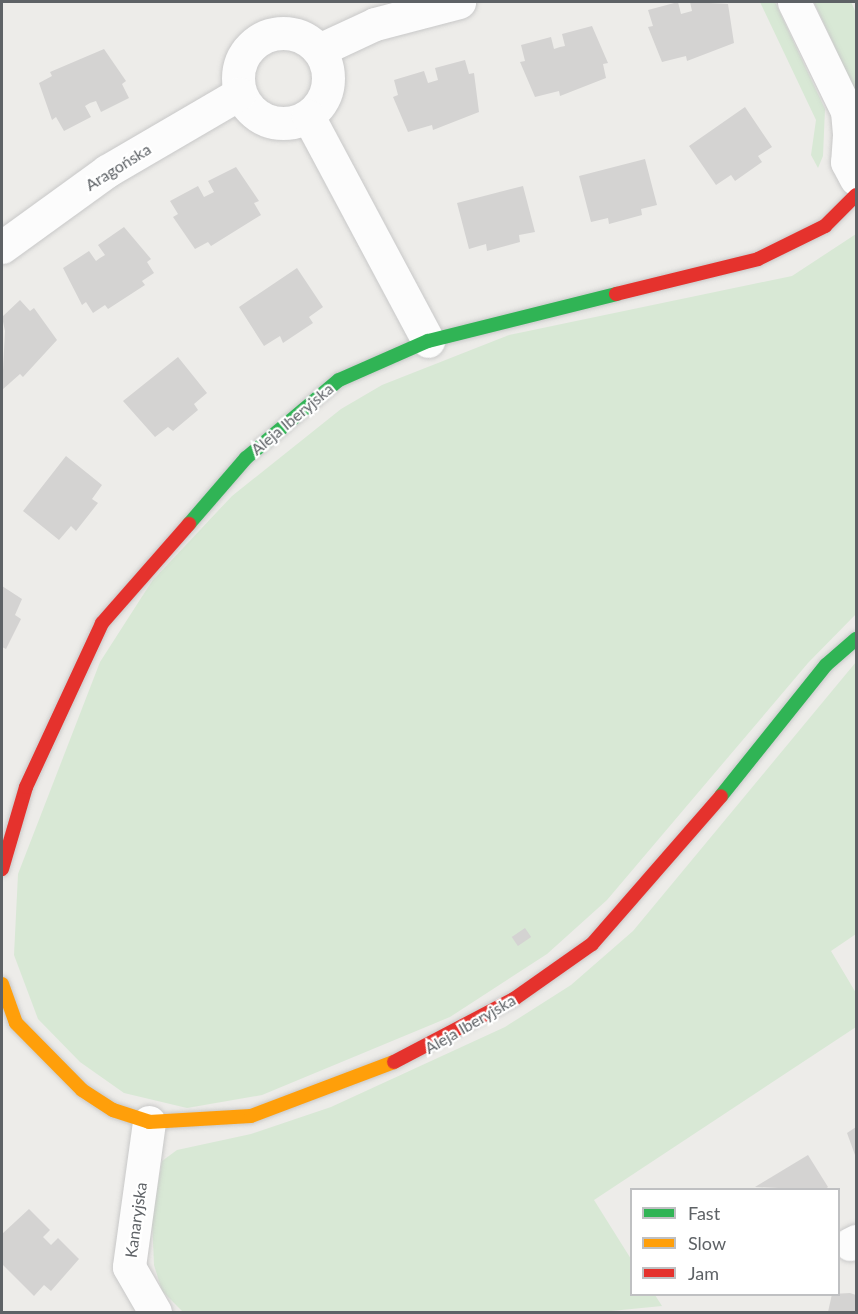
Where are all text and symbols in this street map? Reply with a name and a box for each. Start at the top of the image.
street label: Aragońska [82,139,154,195]
street label: Aleja Iberyjska [247,379,337,459]
street label: Aleja Iberyjska [421,990,519,1058]
street label: Kanaryjska [121,1181,151,1259]
legend [630,1188,840,1296]
text: Fast [688,1202,720,1224]
text: Slow [688,1232,726,1254]
text: Jam [688,1262,719,1284]

